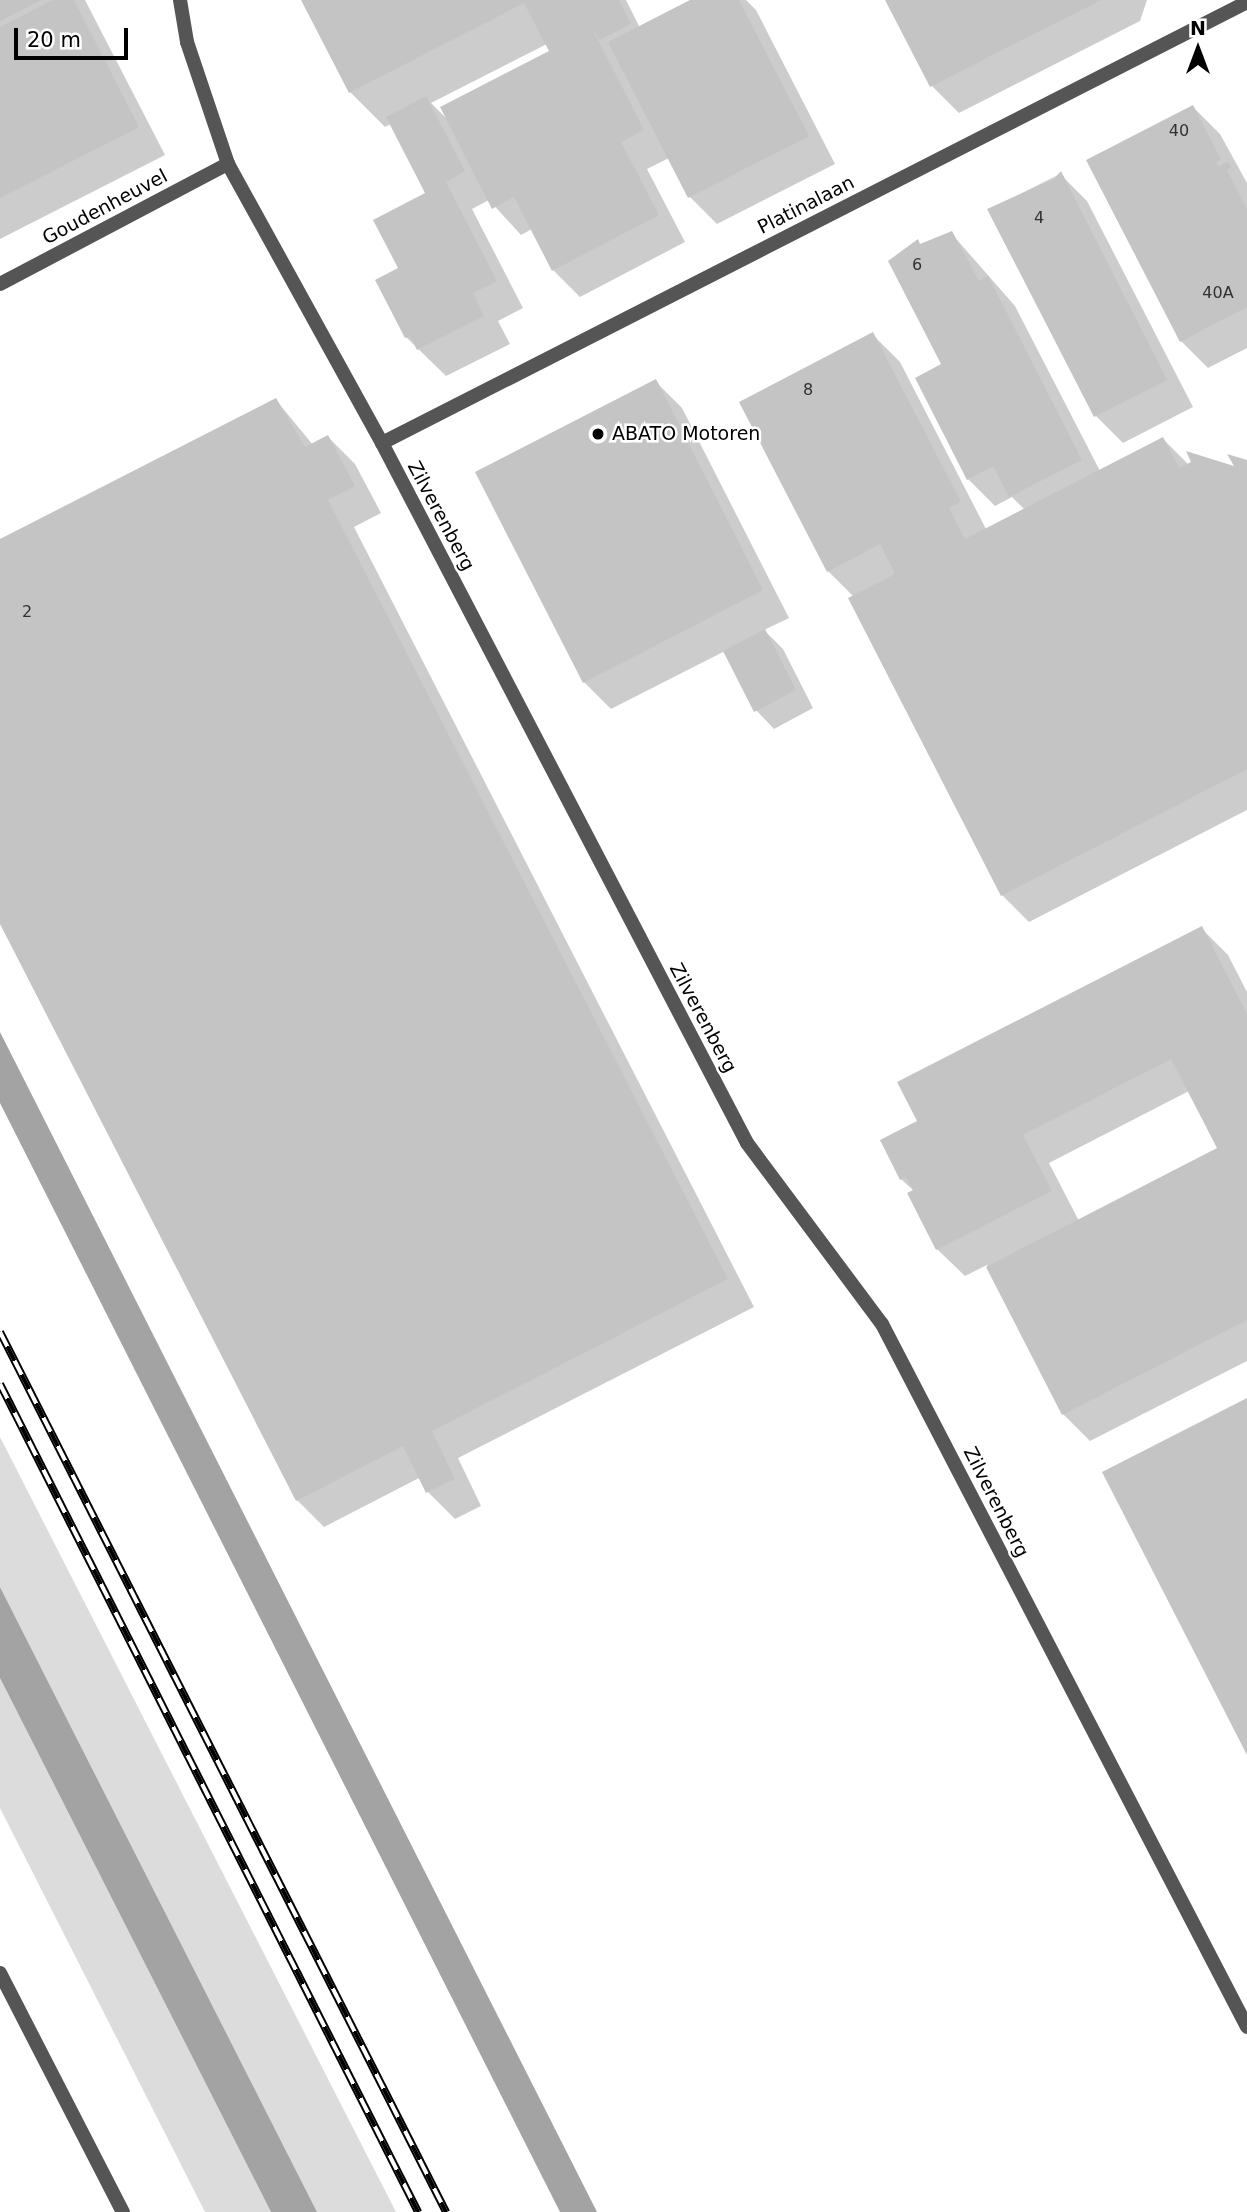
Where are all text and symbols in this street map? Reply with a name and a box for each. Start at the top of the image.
scale bar [18,14,131,58]
north arrow [1163,14,1233,84]
text: N [1190,17,1206,39]
text: 20 m [27,28,81,52]
house number: 40 [1169,121,1189,141]
street label: Goudenheuvel [39,165,171,249]
street label: Platinalaan [754,171,858,239]
house number: 4 [1034,208,1044,228]
house number: 6 [912,255,922,275]
house number: 40A [1202,283,1234,303]
house number: 8 [803,380,813,400]
place label: ABATO Motoren [612,423,760,445]
marker: ABATO Motoren [590,426,606,442]
street label: Zilverenberg [403,457,479,575]
house number: 2 [22,602,32,622]
street label: Zilverenberg [665,959,741,1077]
street label: Zilverenberg [958,1443,1034,1561]

